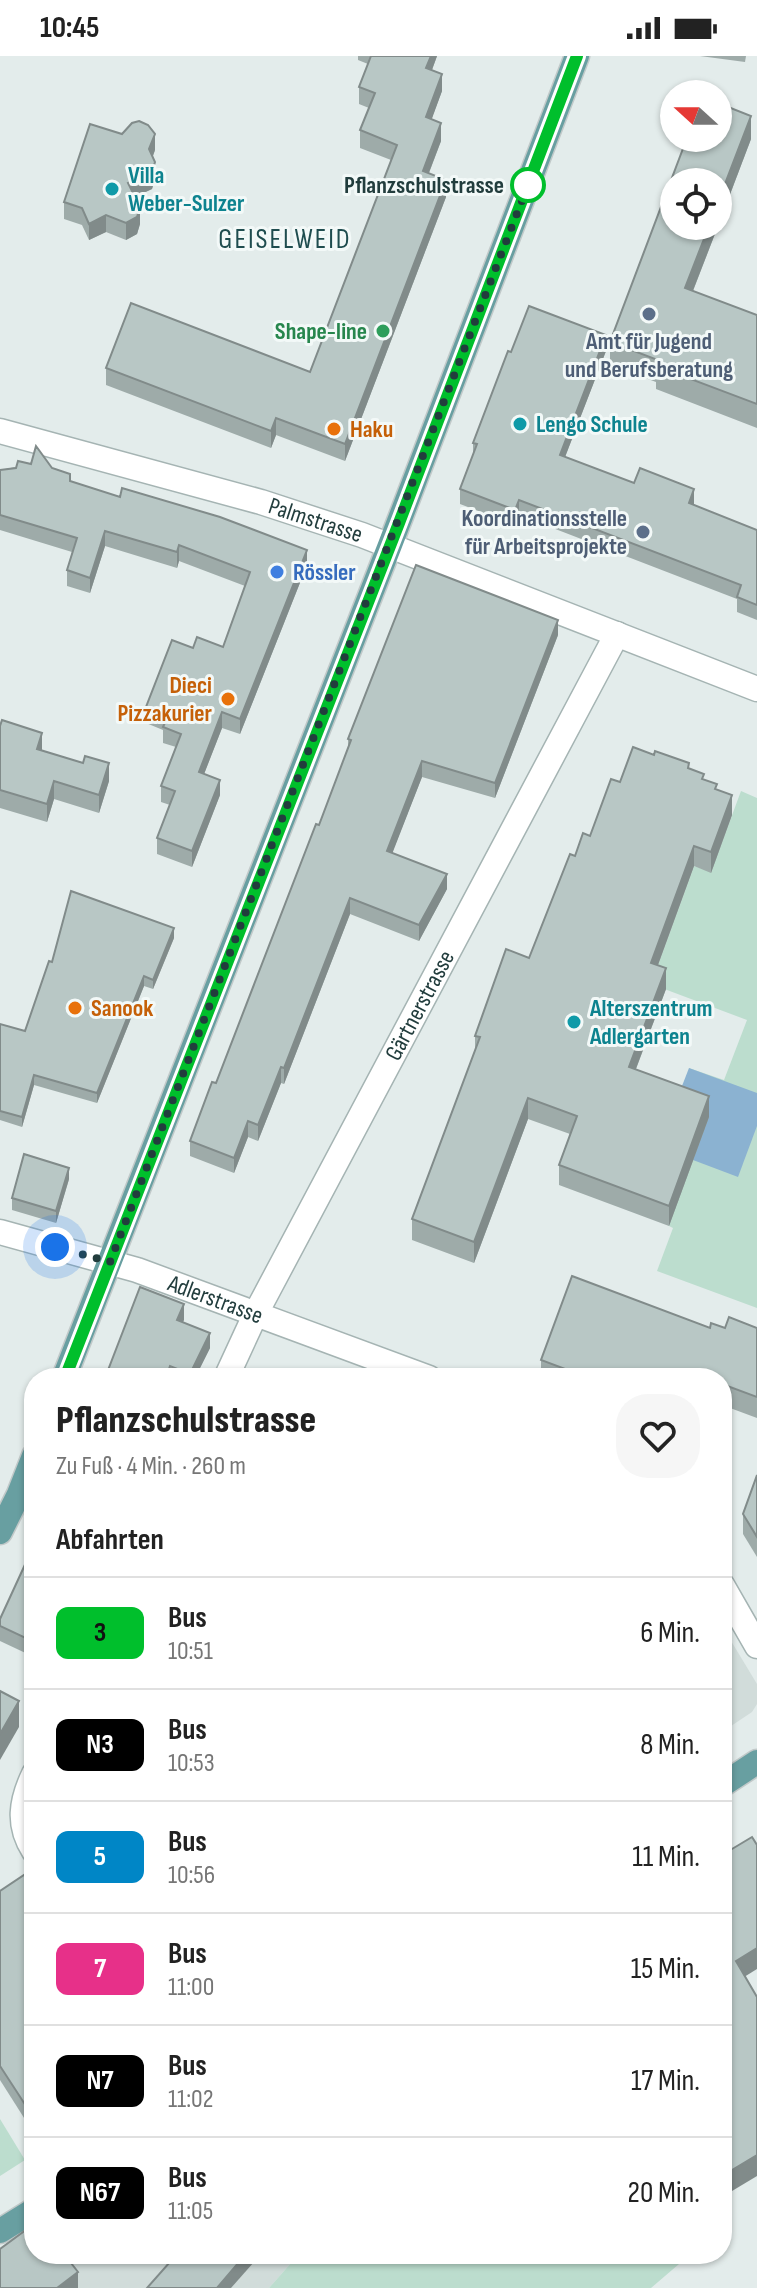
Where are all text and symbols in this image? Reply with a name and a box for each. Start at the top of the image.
text: 10:45 [40,10,100,46]
north arrow [660,80,732,152]
map controls [660,80,732,240]
place label: Villa Weber-Sulzer [128,161,245,218]
marker: Pflanzschulstrasse [511,168,545,202]
button: locate [660,168,732,240]
place label: Pflanzschulstrasse [344,171,504,200]
marker: Villa Weber-Sulzer [103,180,121,198]
district label: GEISELWEID [218,223,352,256]
marker: Amt für Jugend und Berufsberatung [640,305,658,323]
place label: Shape-line [275,317,367,346]
marker: Shape-line [374,322,392,340]
place label: Amt für Jugend und Berufsberatung [565,327,733,384]
place label: Lengo Schule [536,410,648,439]
place label: Haku [350,415,393,444]
marker: Lengo Schule [511,415,529,433]
marker: Haku [325,420,343,438]
street label: Palmstrasse [265,491,366,549]
place label: Koordinationsstelle für Arbeitsprojekte [462,504,627,561]
marker: Koordinationsstelle für Arbeitsprojekte [634,523,652,541]
place label: Rössler [293,558,356,587]
marker: Rössler [268,563,286,581]
place label: Dieci Pizzakurier [117,671,213,728]
marker: Dieci Pizzakurier [219,690,237,708]
street label: Gärtnerstrasse [378,945,461,1065]
place label: Sanook [91,994,153,1023]
place label: Alterszentrum Adlergarten [589,994,712,1051]
marker: Sanook [66,999,84,1017]
marker: Alterszentrum Adlergarten [565,1013,583,1031]
your location [35,1227,75,1267]
street label: Adlerstrasse [163,1268,267,1330]
button: heart [616,1394,700,1478]
text: Pflanzschulstrasse [56,1398,316,1443]
text: Zu Fuß · 4 Min. · 260 m [56,1451,246,1482]
text: Abfahrten [56,1522,164,1558]
text: Bus [168,1600,207,1636]
text: 6 Min. [640,1615,700,1651]
text: 3 [94,1616,106,1649]
text: 10:51 [168,1636,213,1667]
text: Bus [168,1712,207,1748]
text: 8 Min. [640,1727,700,1763]
text: N3 [86,1728,114,1761]
text: 10:53 [168,1748,215,1779]
text: Bus [168,1824,207,1860]
text: 11 Min. [632,1839,700,1875]
text: 5 [94,1840,106,1873]
text: 10:56 [168,1860,215,1891]
text: Bus [168,1936,207,1972]
text: 15 Min. [631,1951,700,1987]
text: 7 [94,1952,106,1985]
text: 11:00 [168,1972,214,2003]
text: Bus [168,2048,207,2084]
text: 17 Min. [631,2063,700,2099]
text: N7 [86,2064,114,2097]
text: 11:02 [168,2084,213,2115]
text: Bus [168,2160,207,2196]
text: 20 Min. [628,2175,700,2211]
text: N67 [80,2176,120,2209]
text: 11:05 [168,2196,213,2227]

